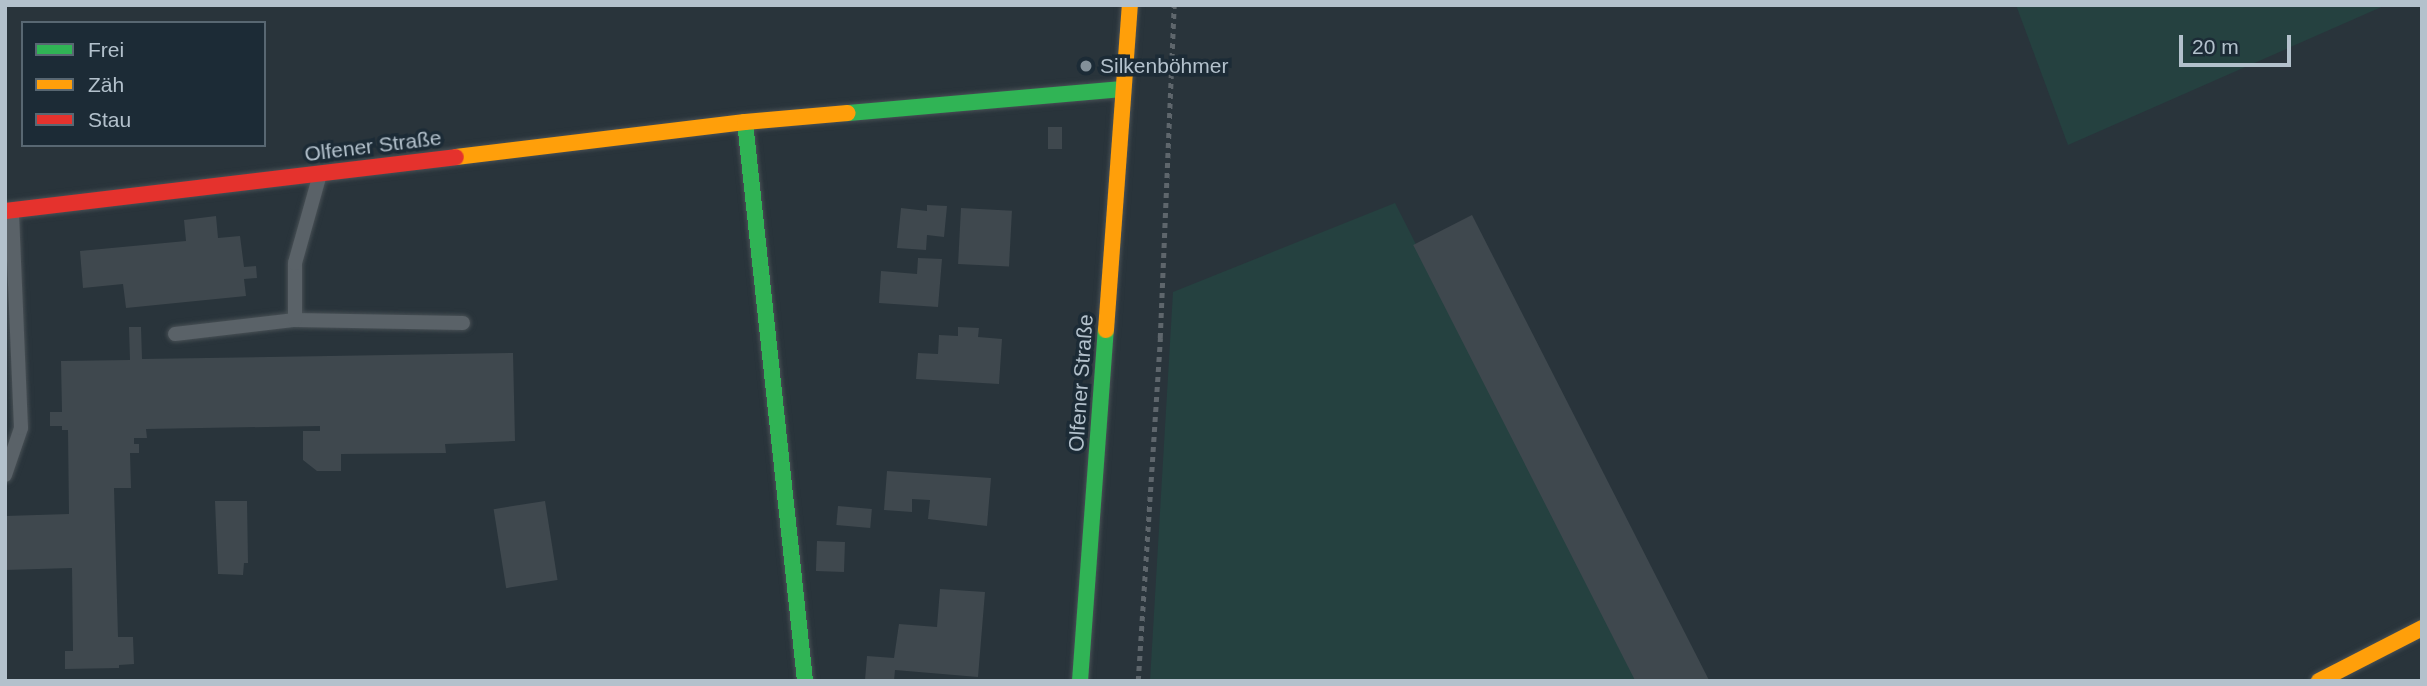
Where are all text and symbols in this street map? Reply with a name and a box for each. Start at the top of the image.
legend [21,21,266,147]
scale bar [2182,21,2294,65]
text: 20 m [2192,35,2239,58]
text: Frei [88,38,124,61]
place label: Silkenböhmer [1100,53,1228,79]
marker: Silkenböhmer [1078,58,1094,74]
text: Zäh [88,73,124,96]
text: Stau [88,108,131,131]
street label: Olfener Straße [303,125,443,167]
street label: Olfener Straße [1064,313,1098,453]

